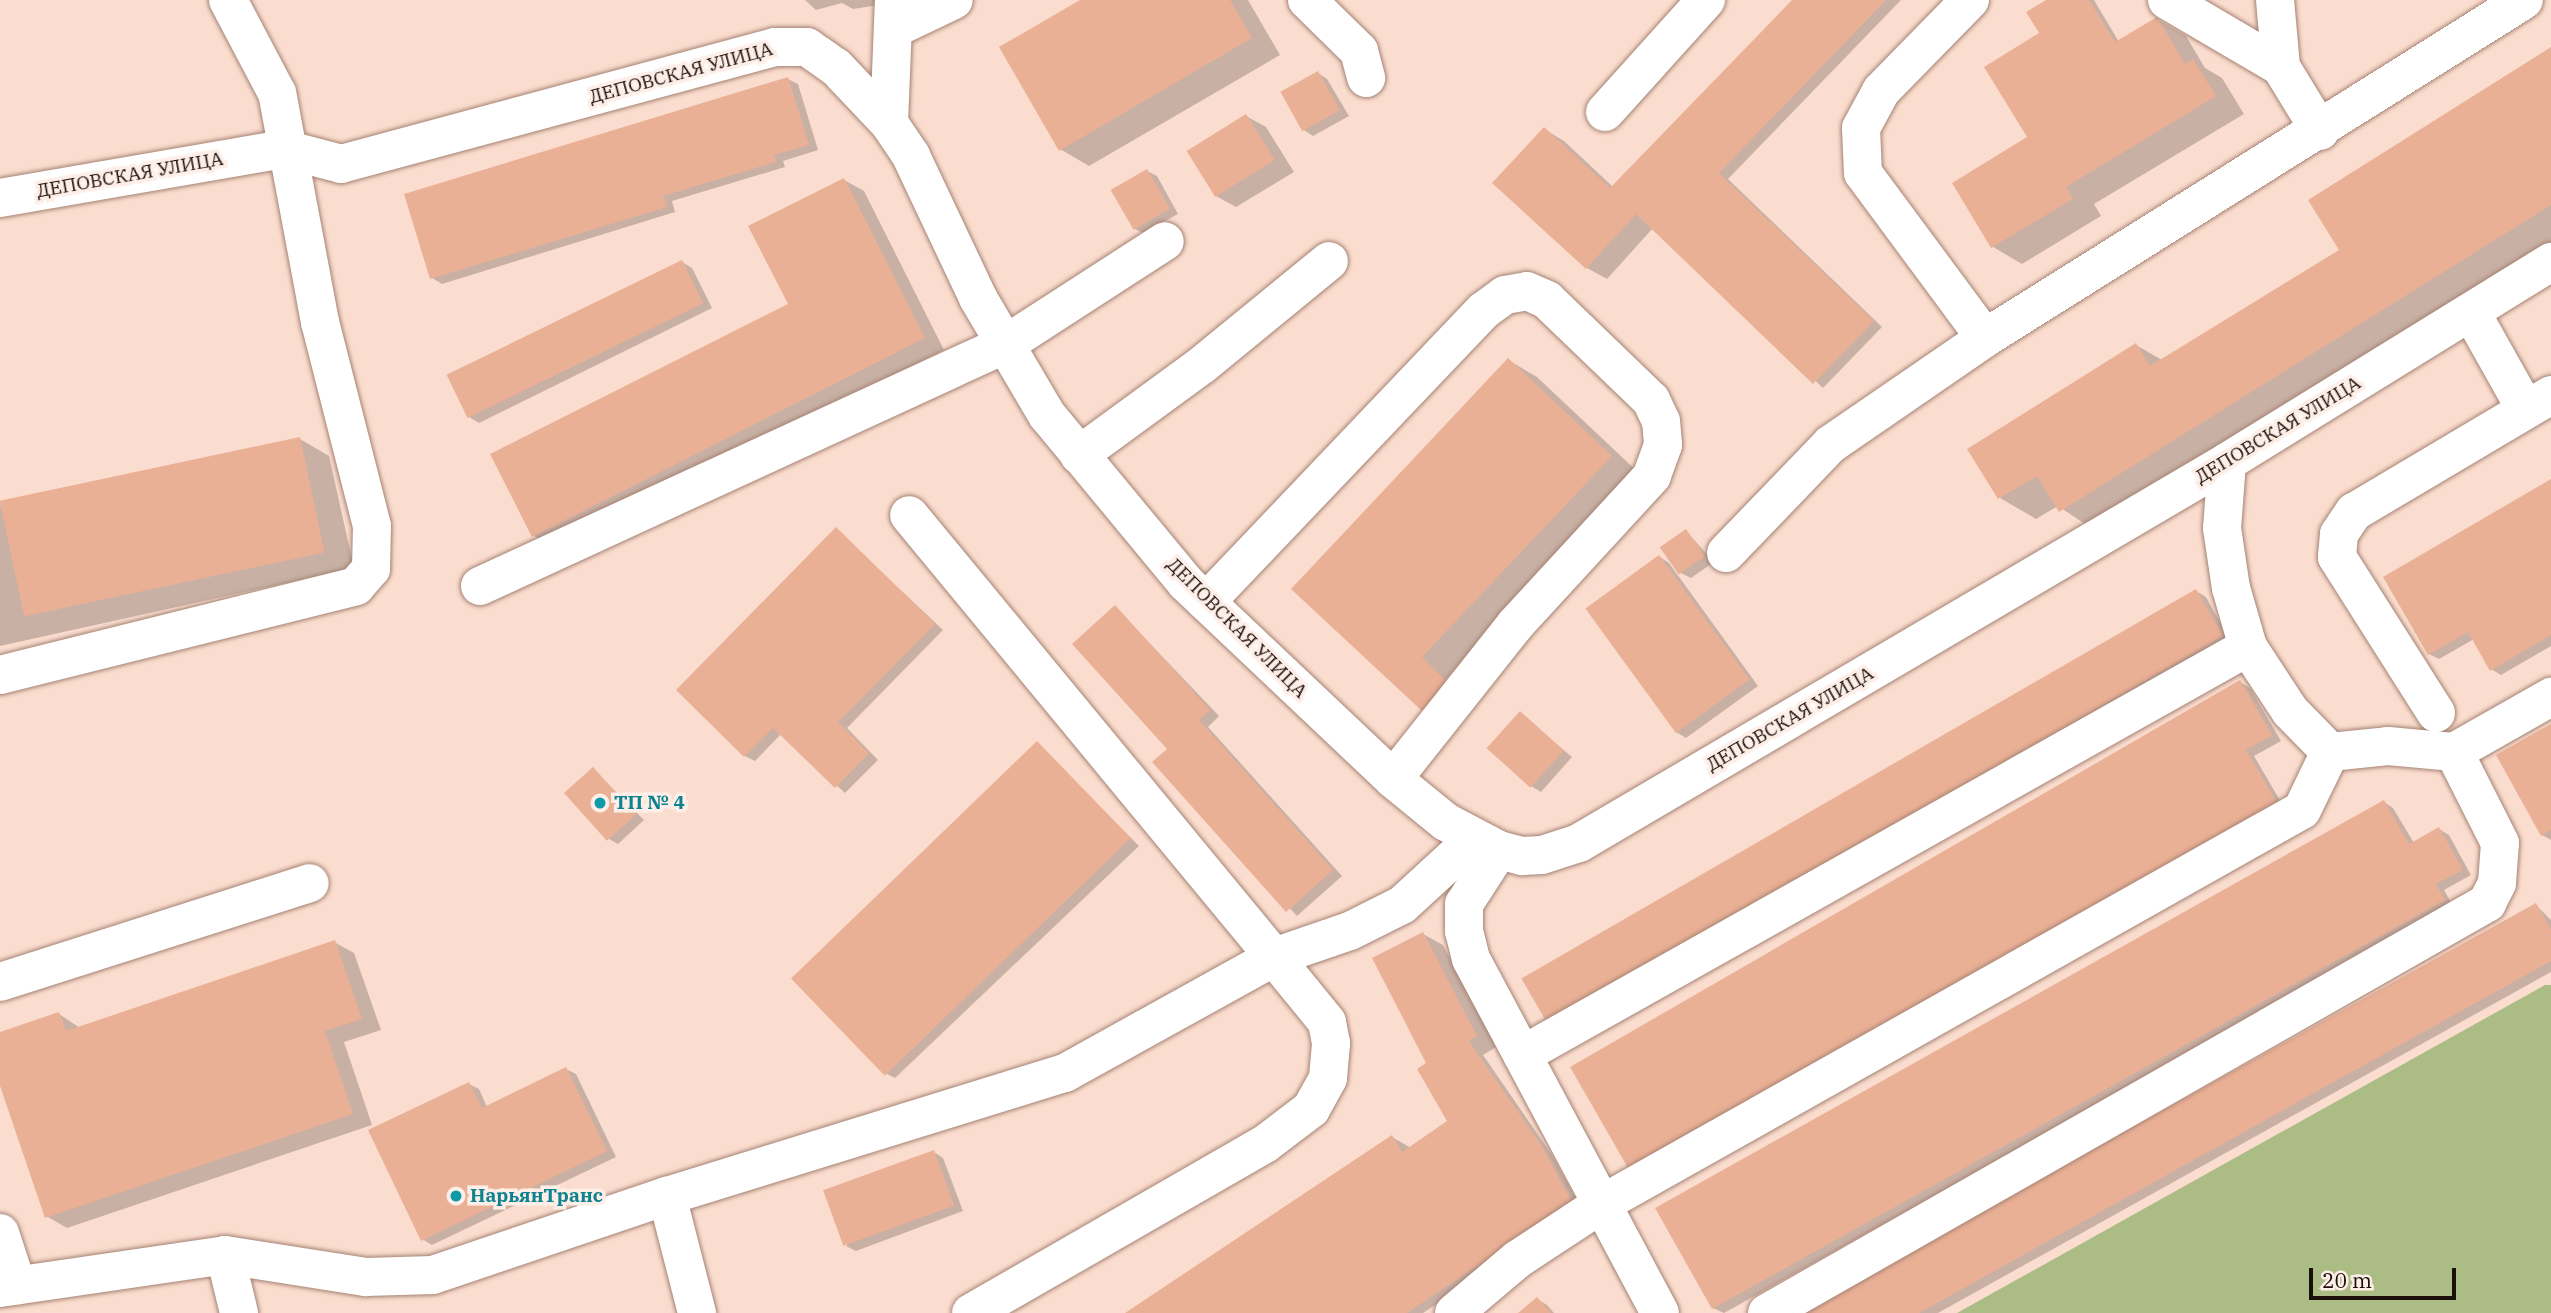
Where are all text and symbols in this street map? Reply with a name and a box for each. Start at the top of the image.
street label: ДЕПОВСКАЯ УЛИЦА [587,38,775,108]
street label: ДЕПОВСКАЯ УЛИЦА [35,147,225,203]
street label: ДЕПОВСКАЯ УЛИЦА [2191,372,2365,488]
street label: ДЕПОВСКАЯ УЛИЦА [1162,553,1312,703]
street label: ДЕПОВСКАЯ УЛИЦА [1702,662,1878,776]
place label: ТП № 4 [614,792,685,814]
marker: ТП № 4 [592,795,608,811]
place label: НарьянТранс [470,1185,603,1207]
marker: НарьянТранс [448,1188,464,1204]
scale bar [2313,1254,2460,1298]
text: 20 m [2322,1266,2372,1294]

